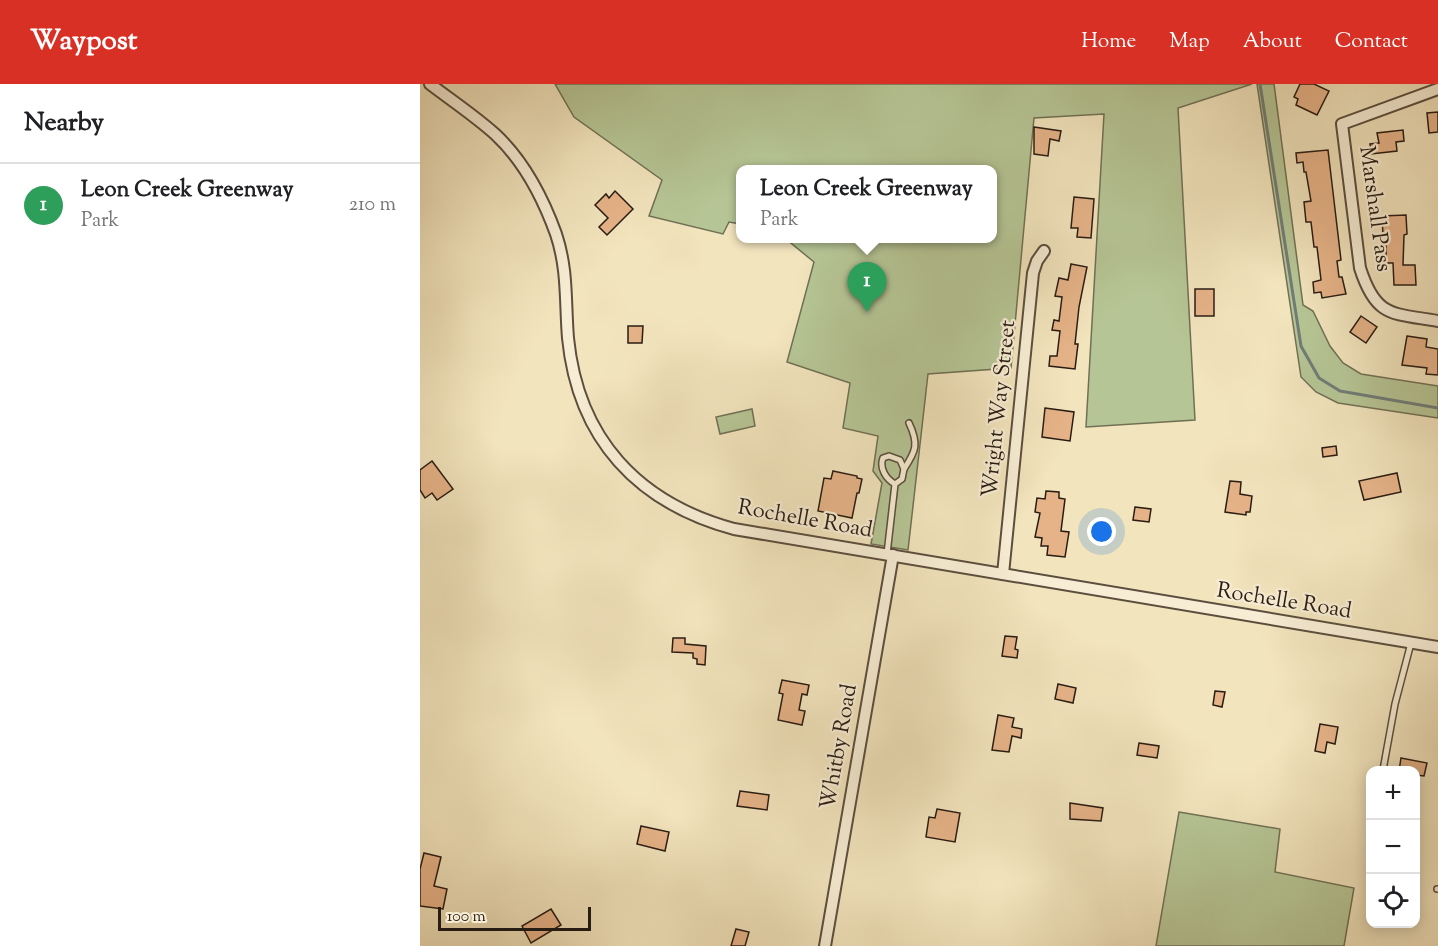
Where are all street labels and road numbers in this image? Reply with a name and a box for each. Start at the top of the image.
street label: Marshall Pass [1349,144,1399,274]
street label: Wright Way Street [975,318,1025,499]
street label: Rochelle Road [735,492,875,548]
street label: Rochelle Road [1214,576,1354,628]
street label: Whitby Road [813,682,867,812]

